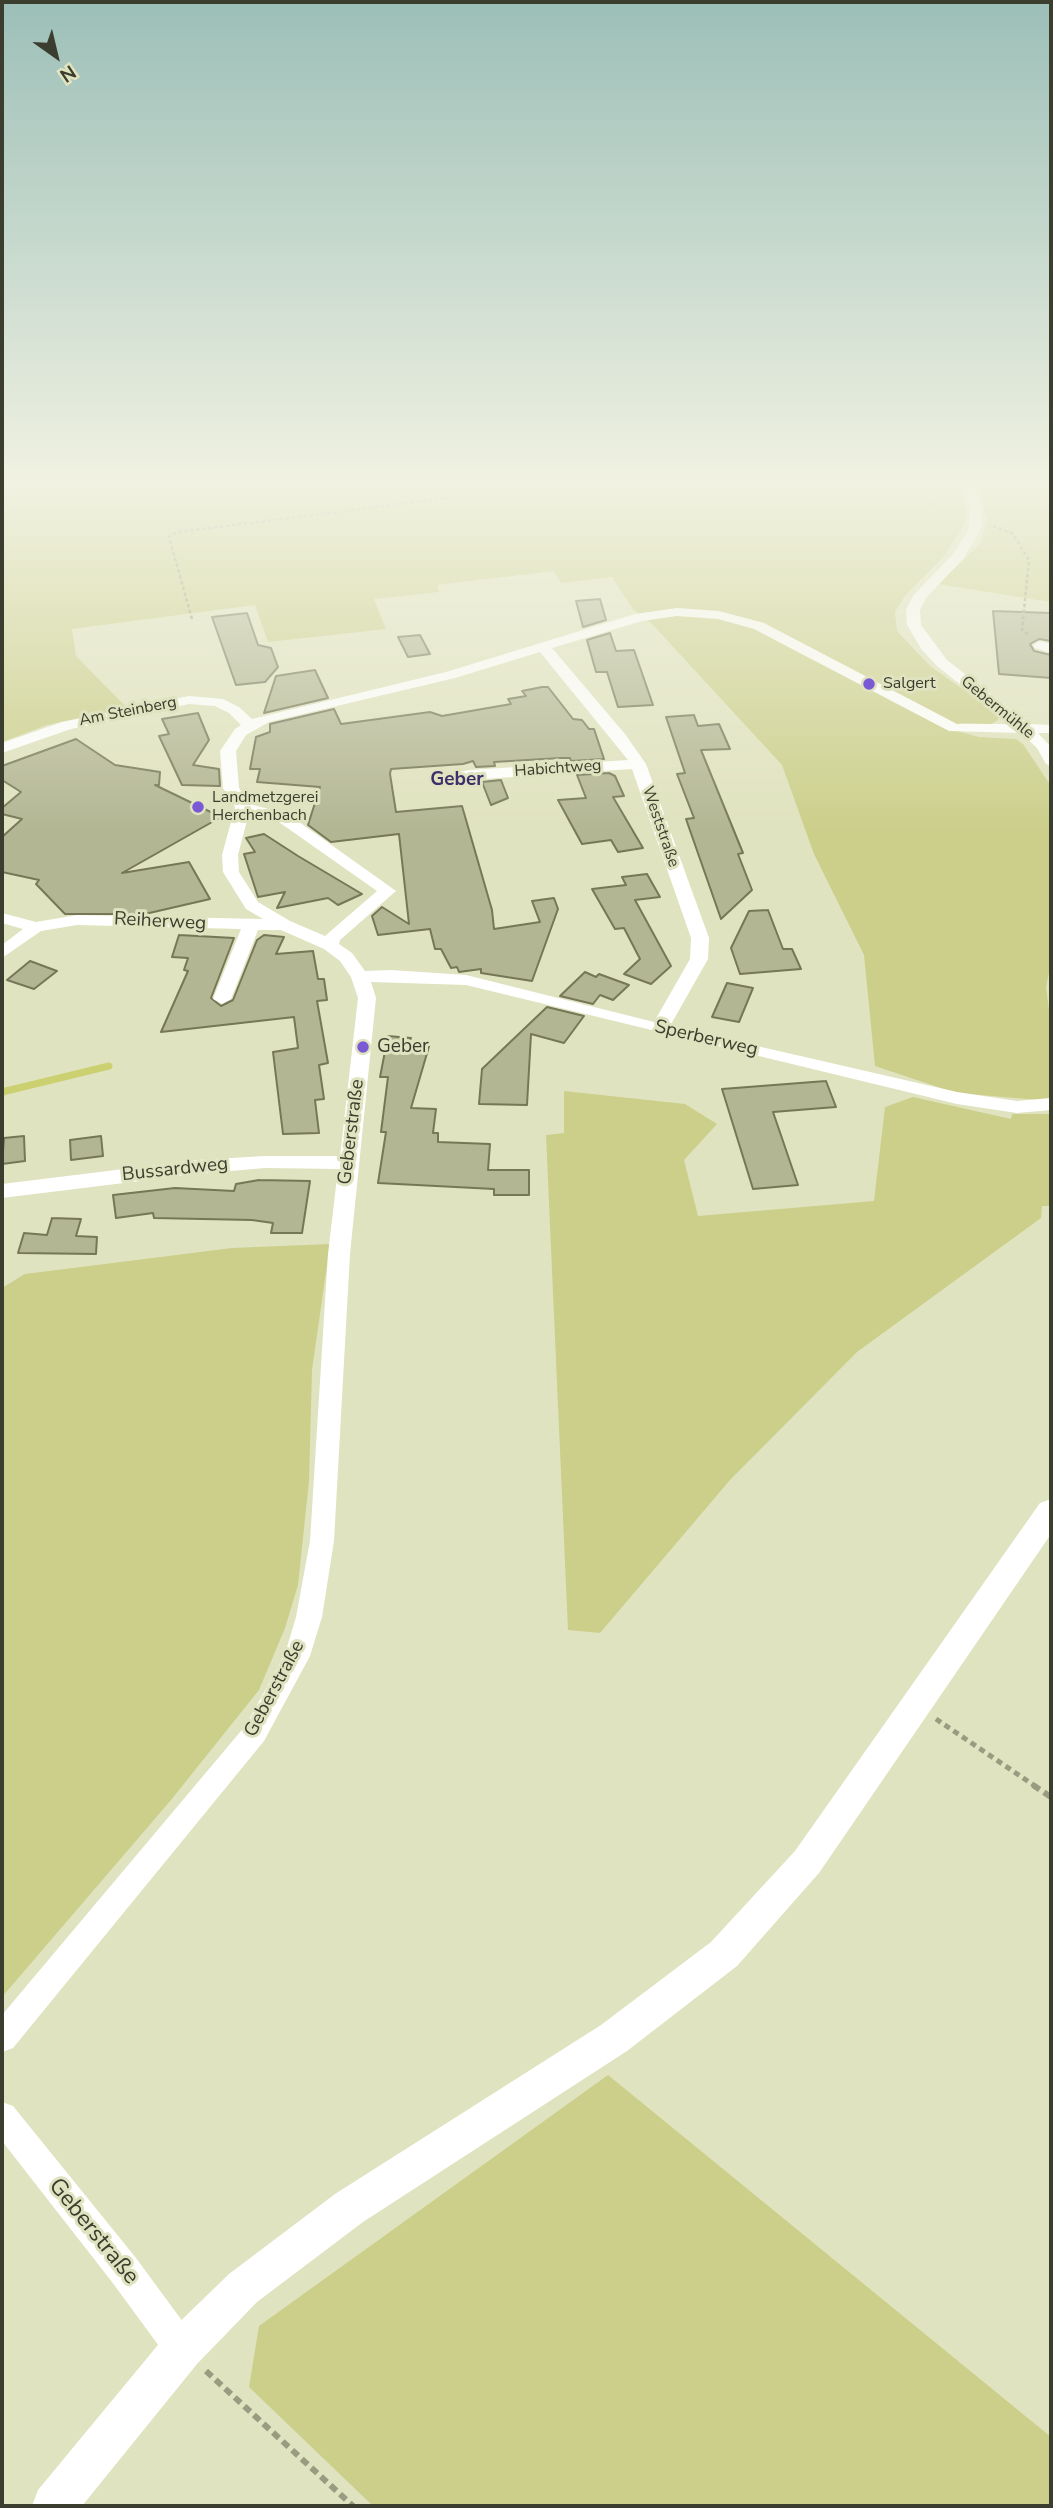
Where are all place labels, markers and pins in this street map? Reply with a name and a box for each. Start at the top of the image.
place label: Salgert [883,674,936,694]
marker: Salgert [861,676,877,692]
place label: Landmetzgerei Herchenbach [212,788,318,826]
marker: Landmetzgerei Herchenbach [190,799,206,815]
place label: Geber [377,1036,429,1058]
marker: Geber [355,1039,371,1055]

